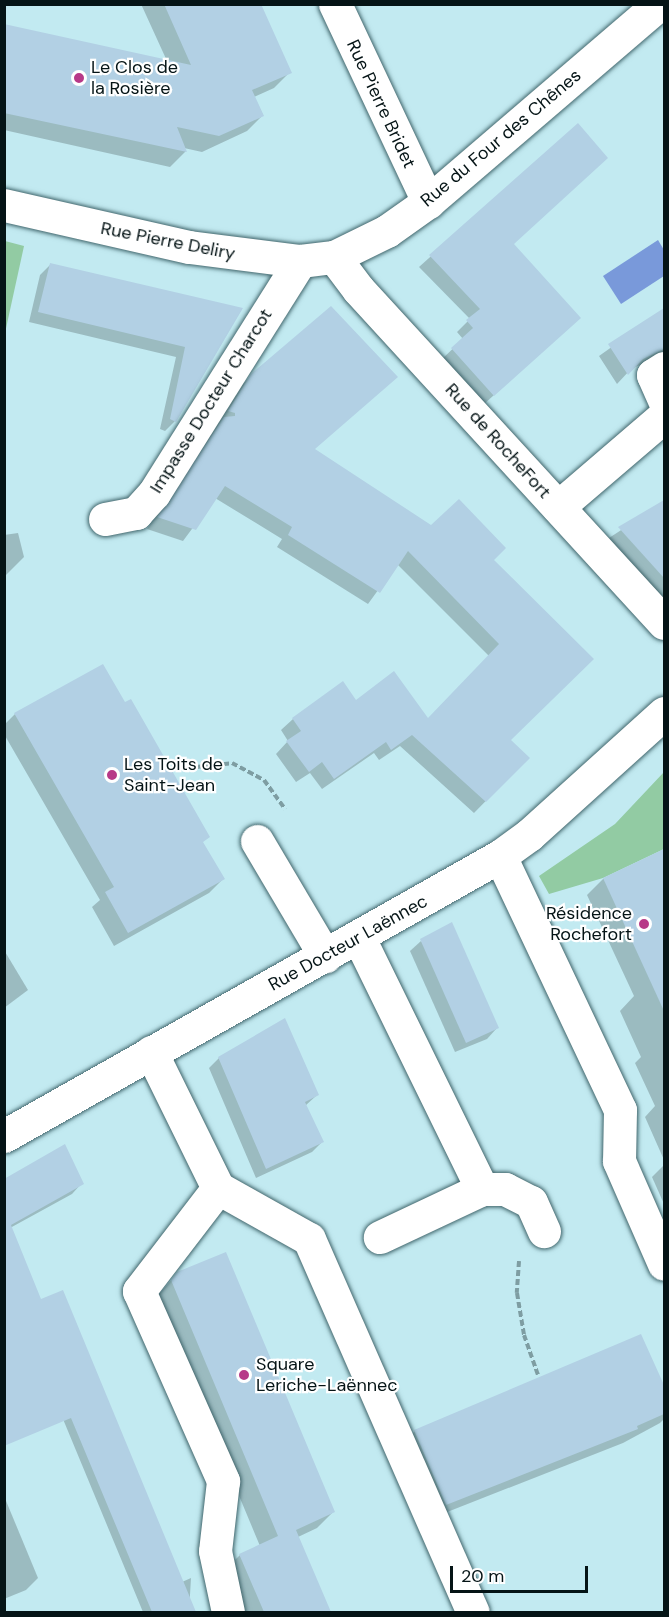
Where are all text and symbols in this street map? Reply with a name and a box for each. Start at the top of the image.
street label: Rue Pierre Bridet [342,36,420,172]
place label: Le Clos de la Rosière [91,57,178,100]
street label: Rue du Four des Chênes [416,65,586,211]
marker: Le Clos de la Rosière [72,71,86,85]
street label: Rue Pierre Deliry [99,217,237,265]
street label: Impasse Docteur Charcot [145,305,277,497]
street label: Rue de RocheFort [441,379,555,503]
place label: Les Toits de Saint-Jean [124,754,223,796]
marker: Les Toits de Saint-Jean [105,768,119,782]
street label: Rue Docteur Laënnec [265,890,431,996]
place label: Résidence Rochefort [546,903,632,946]
marker: Résidence Rochefort [637,917,651,931]
place label: Square Leriche-Laënnec [256,1354,398,1396]
marker: Square Leriche-Laënnec [237,1368,251,1382]
scale bar [453,1554,591,1592]
text: 20 m [461,1564,504,1588]

